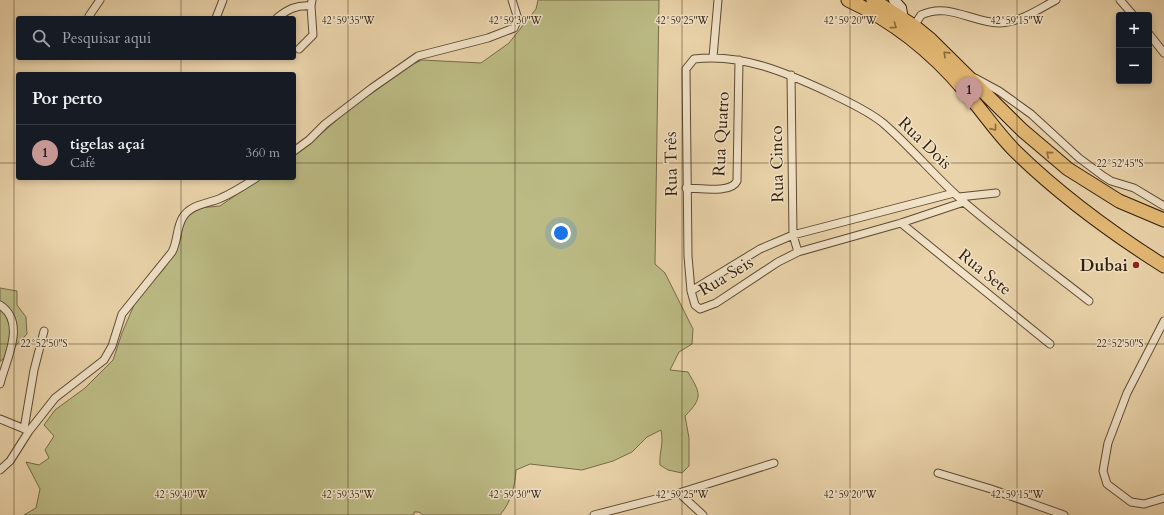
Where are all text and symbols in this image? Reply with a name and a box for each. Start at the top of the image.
map controls [1116,12,1152,84]
button: + [1116,12,1152,48]
text: 42°59'35"W [321,14,376,28]
text: 42°59'30"W [488,14,543,28]
text: 42°59'25"W [655,14,710,28]
text: 42°59'20"W [823,14,878,28]
text: 42°59'15"W [990,14,1045,28]
search box [16,16,296,60]
one-way arrow [889,21,896,28]
icon: search [30,27,52,49]
text: Pesquisar aqui [62,28,151,48]
button: − [1116,48,1152,84]
one-way arrow [943,52,951,59]
pin: 1 [956,77,982,110]
text: Por perto [32,87,102,110]
street label: Rua Quatro [707,91,735,177]
street label: Rua Dois [893,112,957,175]
one-way arrow [990,123,997,130]
street label: Rua Cinco [765,125,789,203]
street label: Rua Três [659,131,683,197]
text: tigelas açaí [70,134,145,154]
text: 1 [42,144,48,162]
text: 360 m [246,144,280,162]
one-way arrow [1047,152,1054,159]
text: Café [70,154,95,172]
text: 22°52'45"S [1096,157,1144,171]
your location [551,223,571,243]
street label: Rua Sete [954,243,1016,301]
street label: Rua Seis [694,251,758,301]
place label: Dubai [1080,254,1128,277]
marker: Dubai [1131,260,1141,270]
text: 22°52'50"S [20,337,68,351]
text: 22°52'50"S [1096,337,1144,351]
text: 42°59'40"W [154,488,209,502]
text: 42°59'35"W [321,488,376,502]
text: 42°59'30"W [488,488,543,502]
text: 42°59'25"W [655,488,710,502]
text: 42°59'20"W [823,488,878,502]
text: 42°59'15"W [990,488,1045,502]

